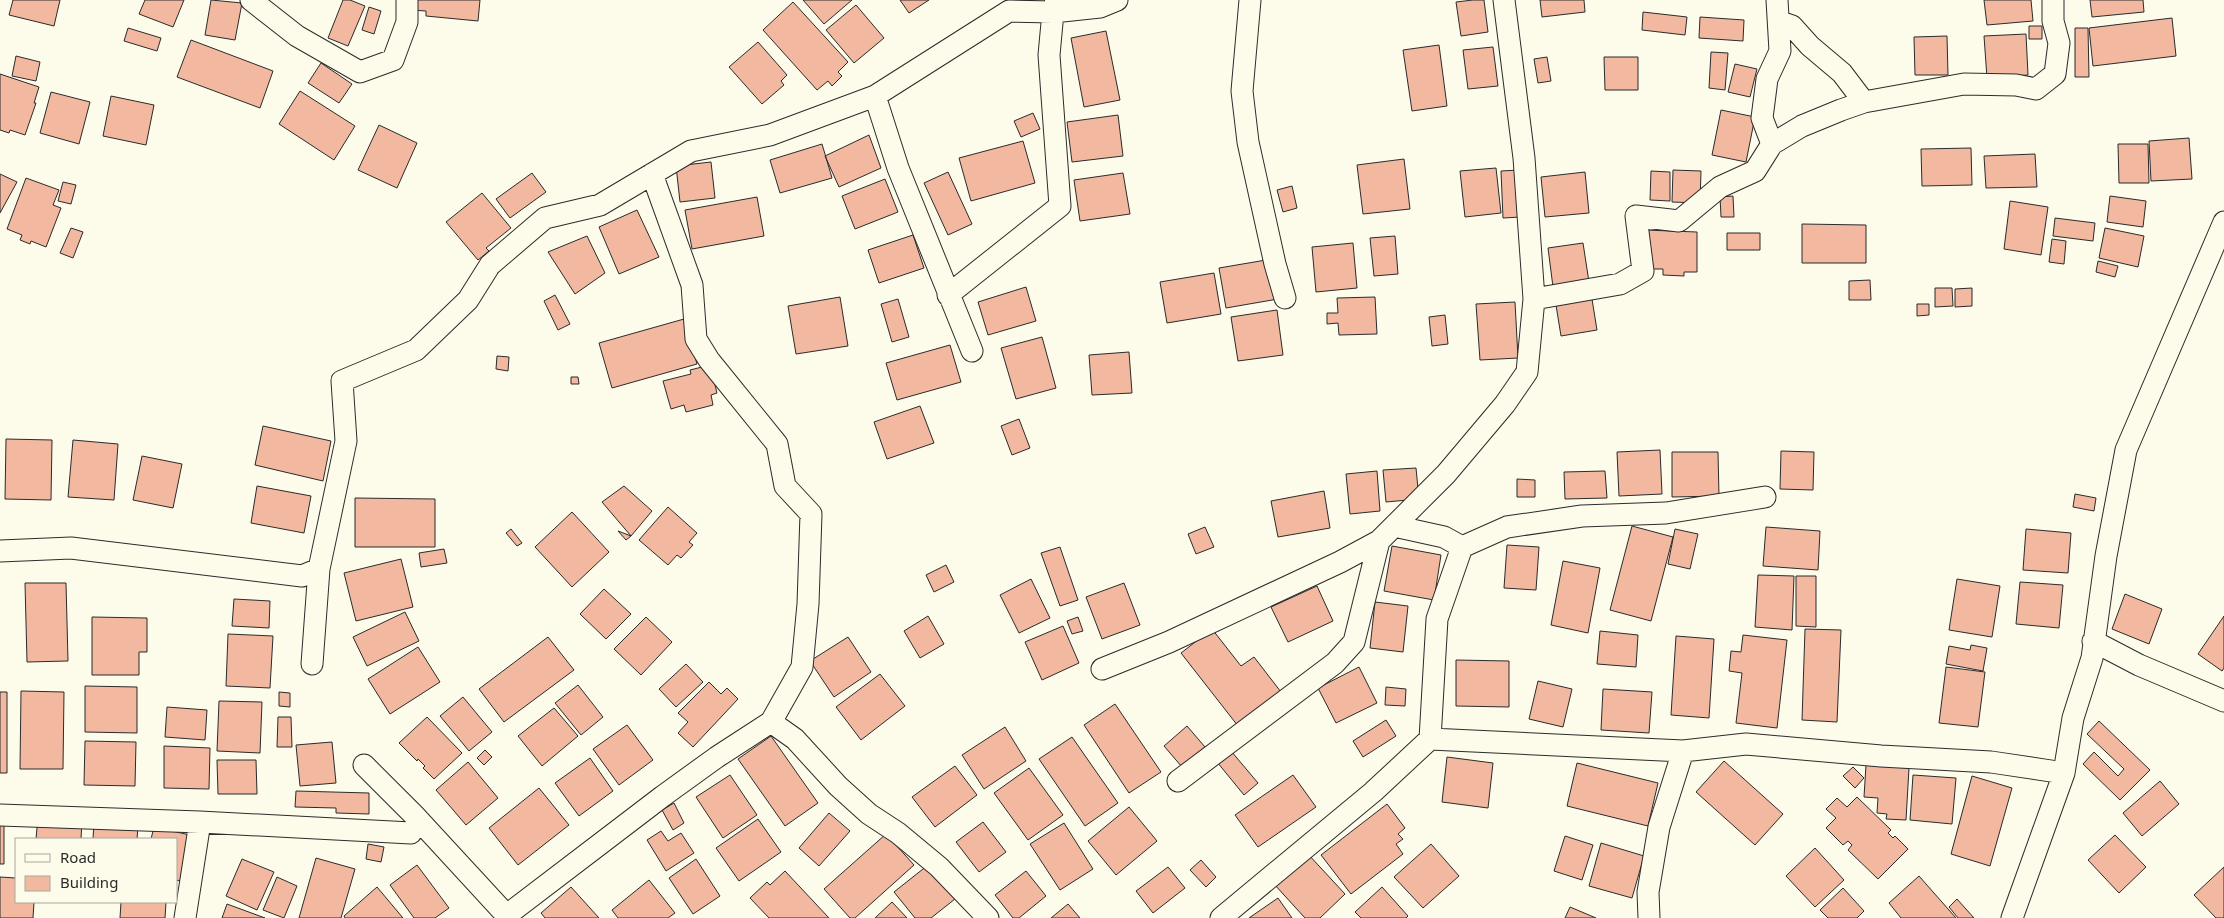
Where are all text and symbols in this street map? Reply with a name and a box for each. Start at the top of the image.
legend [15,838,178,903]
text: Road [60,847,96,867]
text: Building [60,872,118,892]

